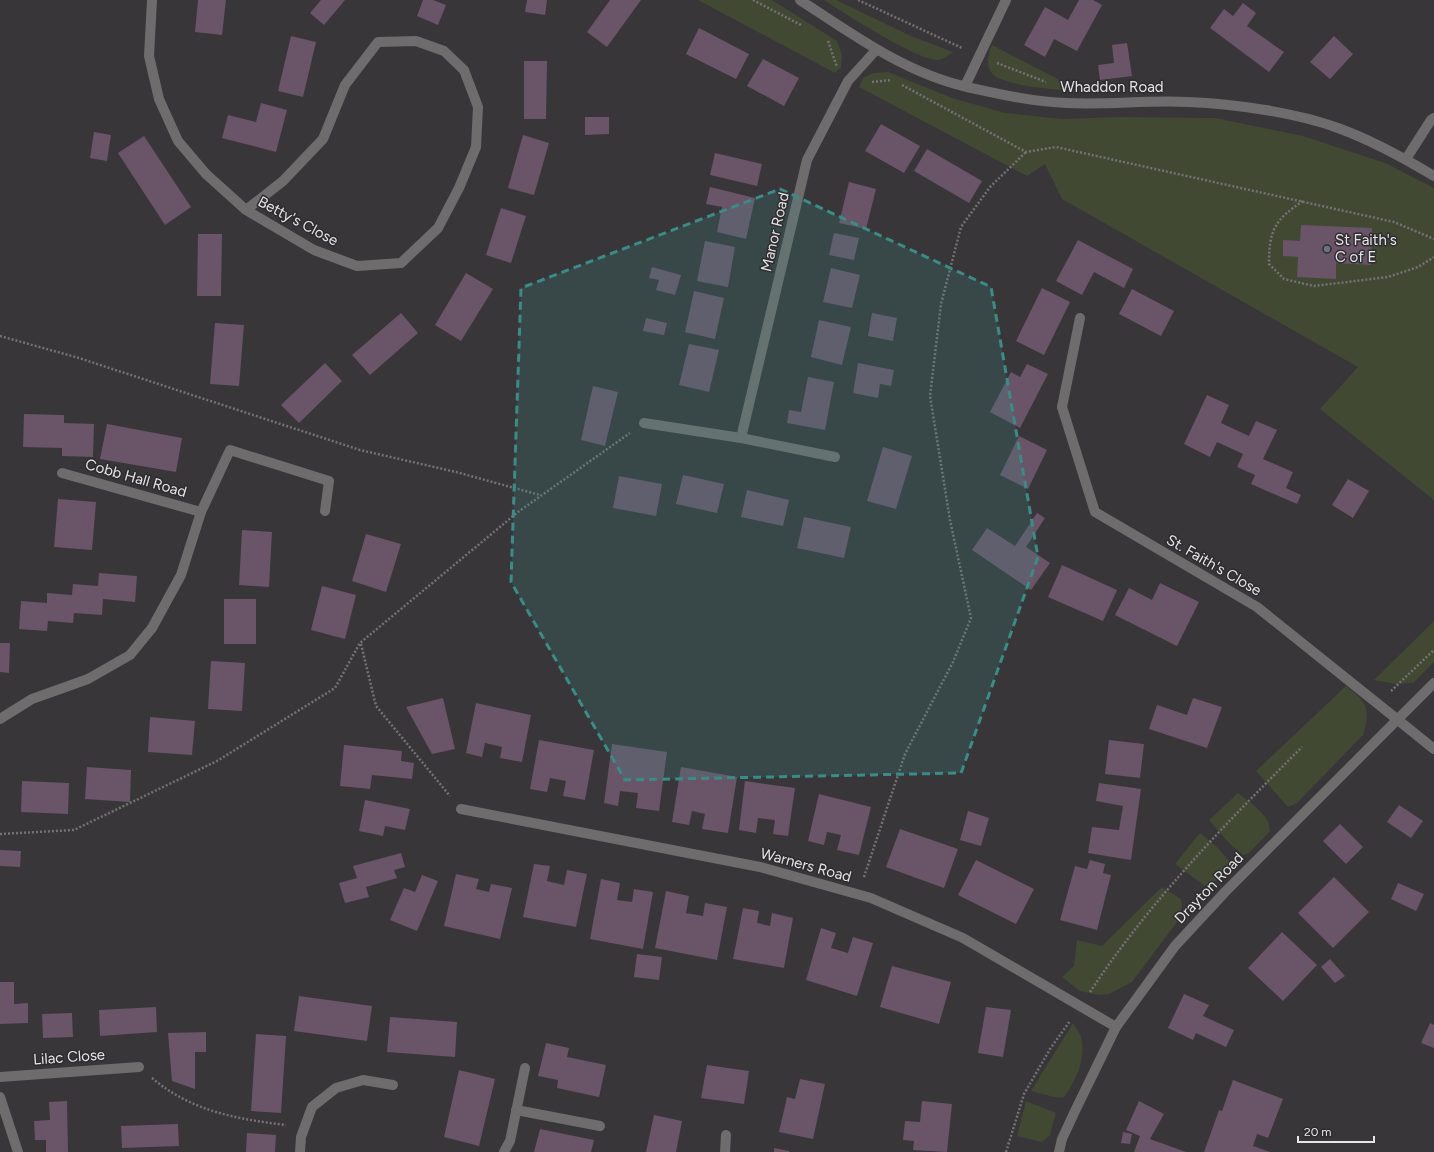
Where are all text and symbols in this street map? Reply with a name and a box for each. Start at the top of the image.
street label: Whaddon Road [1060,78,1164,96]
street label: Manor Road [757,191,793,273]
street label: Betty's Close [255,192,341,250]
place label: St Faith's C of E [1335,231,1397,266]
marker: St Faith's C of E [1322,244,1332,254]
street label: Cobb Hall Road [83,455,189,501]
street label: St. Faith's Close [1163,531,1265,599]
street label: Warners Road [759,844,853,886]
street label: Drayton Road [1171,849,1247,927]
street label: Lilac Close [32,1046,106,1068]
scale bar [1298,1118,1374,1144]
text: 20 m [1304,1125,1332,1139]

